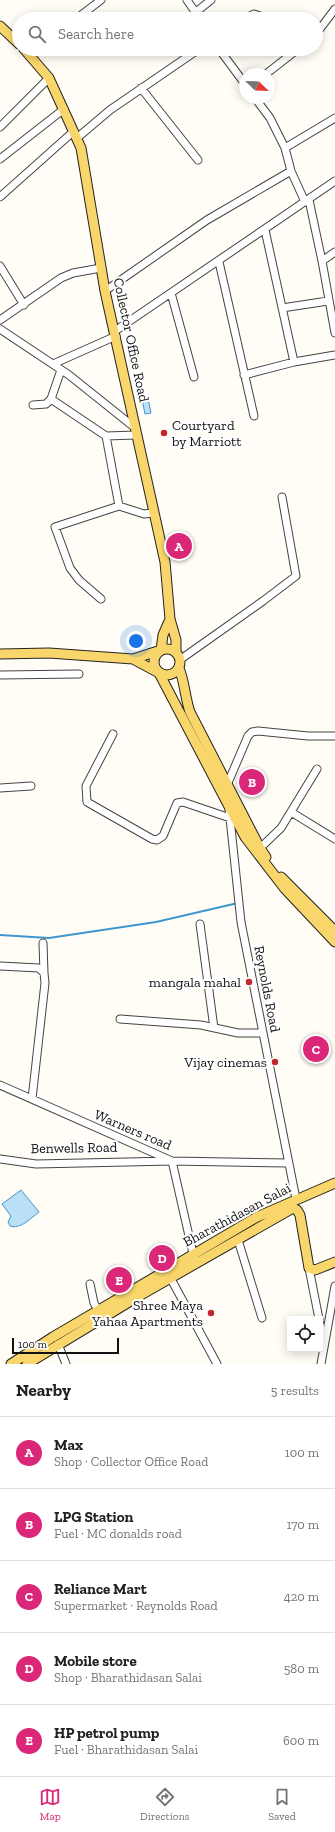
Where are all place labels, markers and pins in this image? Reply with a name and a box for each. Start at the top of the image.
place label: Courtyard by Marriott [171,417,242,450]
marker: Courtyard by Marriott [159,428,169,438]
pin: A [166,531,192,561]
pin: B [239,767,265,797]
place label: mangala mahal [149,974,241,991]
marker: mangala mahal [244,977,254,987]
pin: C [303,1034,329,1064]
place label: Vijay cinemas [183,1054,267,1071]
marker: Vijay cinemas [270,1057,280,1067]
pin: D [149,1243,175,1273]
pin: E [106,1265,132,1295]
place label: Shree Maya Yahaa Apartments [91,1297,203,1330]
marker: Shree Maya Yahaa Apartments [206,1308,216,1318]

